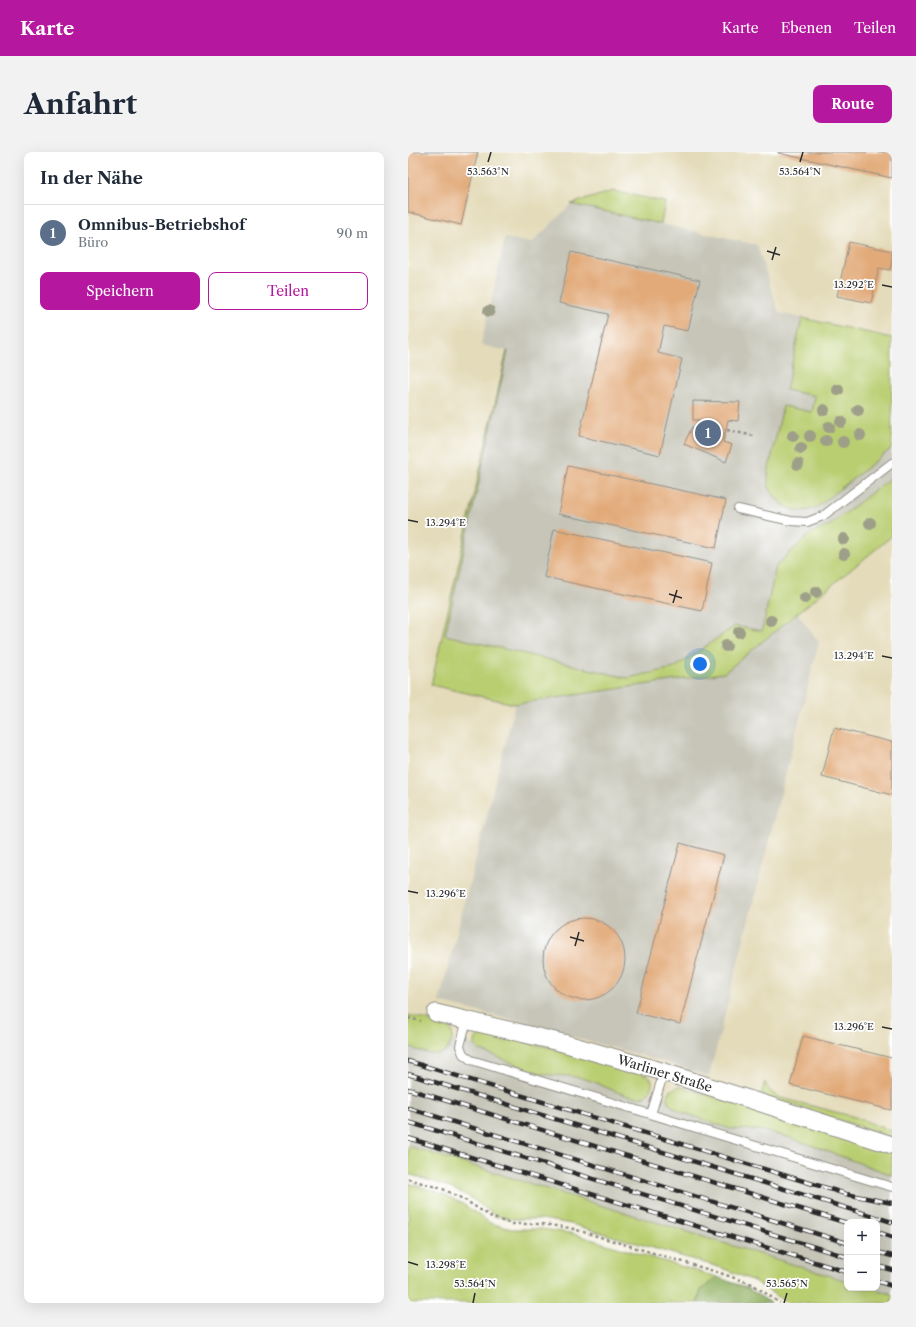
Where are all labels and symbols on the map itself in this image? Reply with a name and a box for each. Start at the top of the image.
text: 53.563°N [467,165,509,178]
text: 53.564°N [779,165,821,178]
text: 13.292°E [834,278,874,291]
pin: 1 [695,418,721,448]
text: 13.294°E [426,516,466,529]
text: 13.294°E [834,649,874,662]
your location [690,654,710,674]
text: 13.296°E [426,887,466,900]
text: 13.296°E [834,1020,874,1033]
street label: Warliner Straße [615,1051,714,1095]
text: 13.298°E [426,1258,466,1271]
text: 53.564°N [454,1277,496,1290]
text: 53.565°N [766,1277,808,1290]

